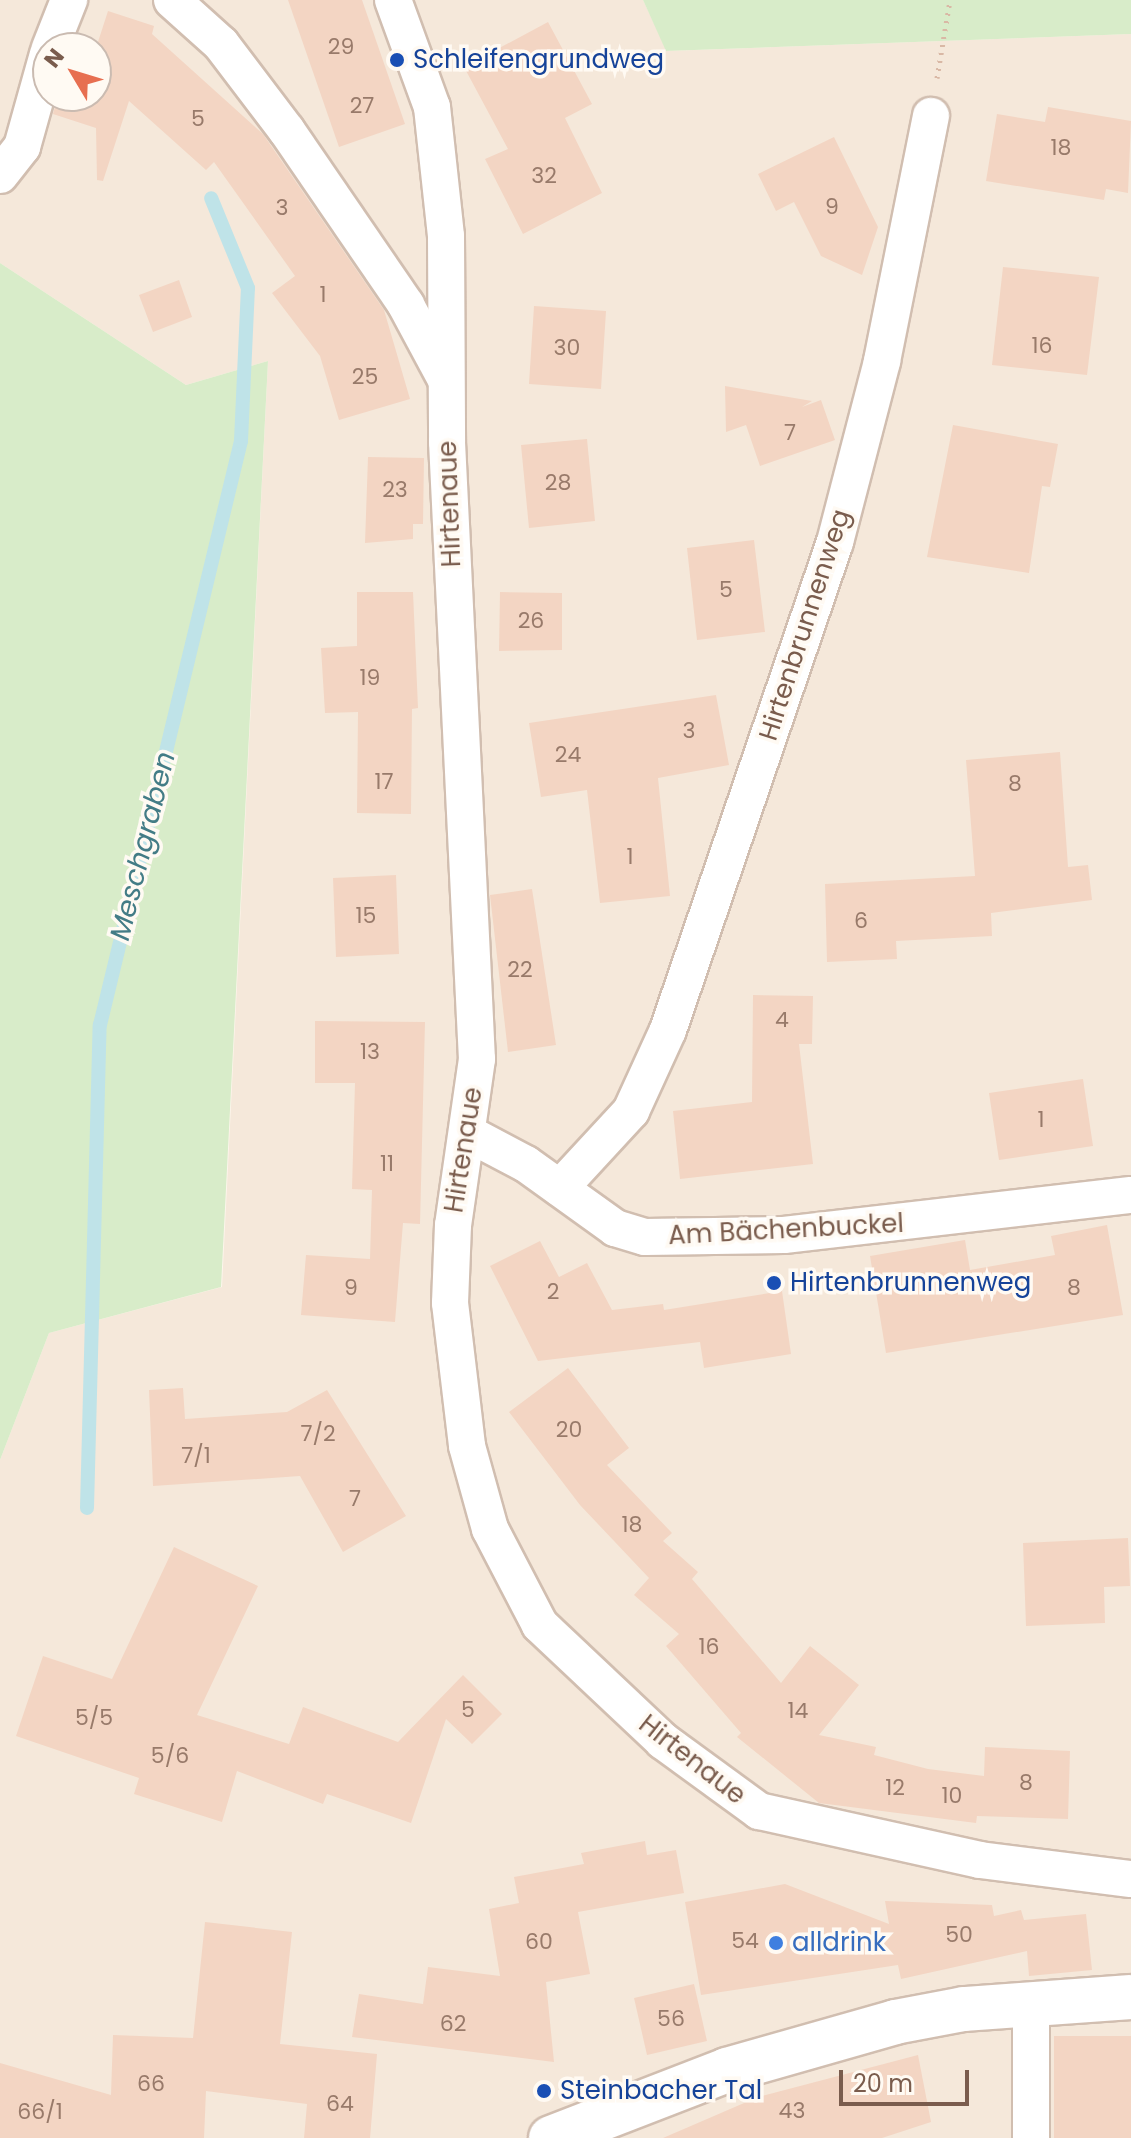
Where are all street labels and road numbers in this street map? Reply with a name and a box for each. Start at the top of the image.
street label: Hirtenaue [432,440,468,568]
street label: Hirtenbrunnenweg [753,505,857,745]
street label: Hirtenaue [439,1085,489,1215]
street label: Am Bächenbuckel [667,1208,905,1252]
street label: Hirtenaue [632,1709,752,1811]

